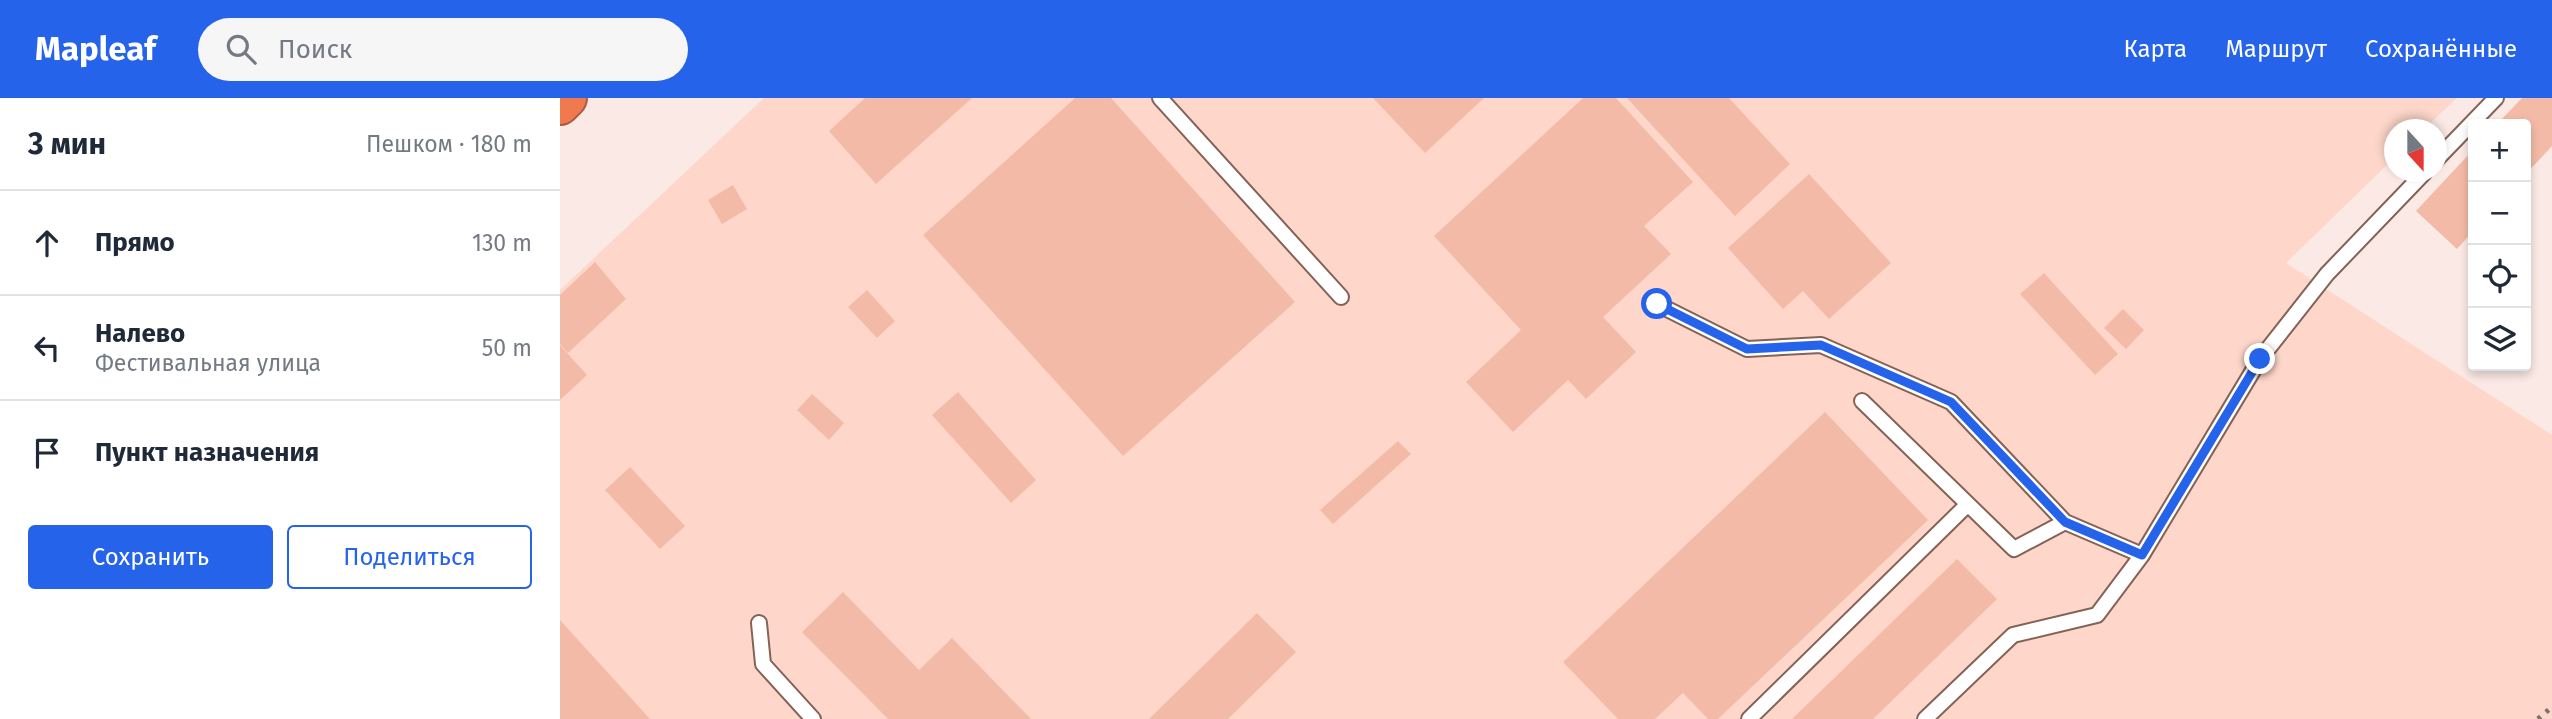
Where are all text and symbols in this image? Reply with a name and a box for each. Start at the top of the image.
search box [198,18,688,81]
text: Mapleaf [35,29,156,69]
icon: search [222,30,260,68]
text: Поиск [278,34,352,65]
text: Карта [2124,35,2187,63]
text: Маршрут [2225,35,2327,63]
text: Сохранённые [2365,35,2517,63]
north arrow [2384,119,2447,182]
map controls [2468,119,2531,371]
button: + [2468,119,2531,182]
text: 3 мин [28,126,106,162]
text: Пешком · 180 m [366,130,532,158]
button: − [2468,182,2531,245]
icon: ahead [28,224,66,262]
text: Прямо [95,227,175,258]
text: 130 m [472,229,532,257]
button: locate [2468,245,2531,308]
route start [1641,288,1672,319]
button: layers [2468,308,2531,371]
text: Налево [95,318,185,349]
icon: left [28,329,66,367]
text: 50 m [482,334,532,362]
route end [2244,343,2275,374]
text: Фестивальная улица [95,349,321,377]
icon: arrive [28,434,66,472]
text: Пункт назначения [95,437,319,468]
button: Сохранить [28,525,273,589]
button: Поделиться [287,525,532,589]

